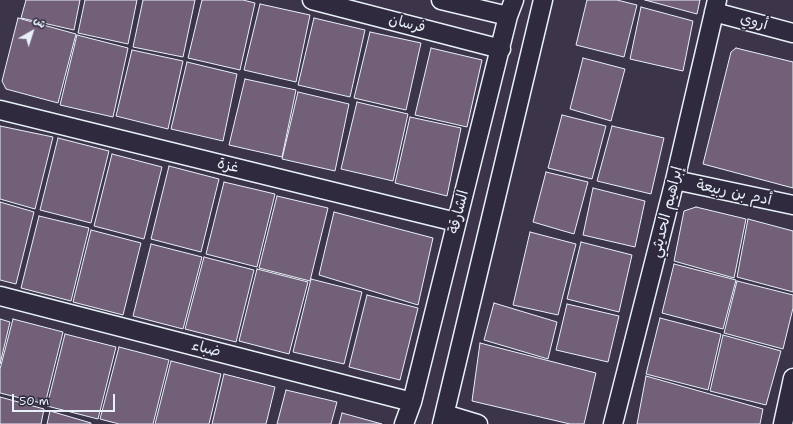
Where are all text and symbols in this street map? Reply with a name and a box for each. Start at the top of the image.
street label: أروي [738,10,770,34]
street label: فرسان [387,11,427,37]
north arrow [12,12,52,52]
text: ش [30,13,49,32]
street label: غزة [215,155,241,177]
street label: إبراهيم الحديثي [647,165,687,259]
street label: أدم بن ربيعة [695,176,773,210]
street label: الشارقة [445,188,473,236]
street label: ضباء [190,337,222,361]
scale bar [14,386,117,412]
text: 50 m [19,393,49,409]

